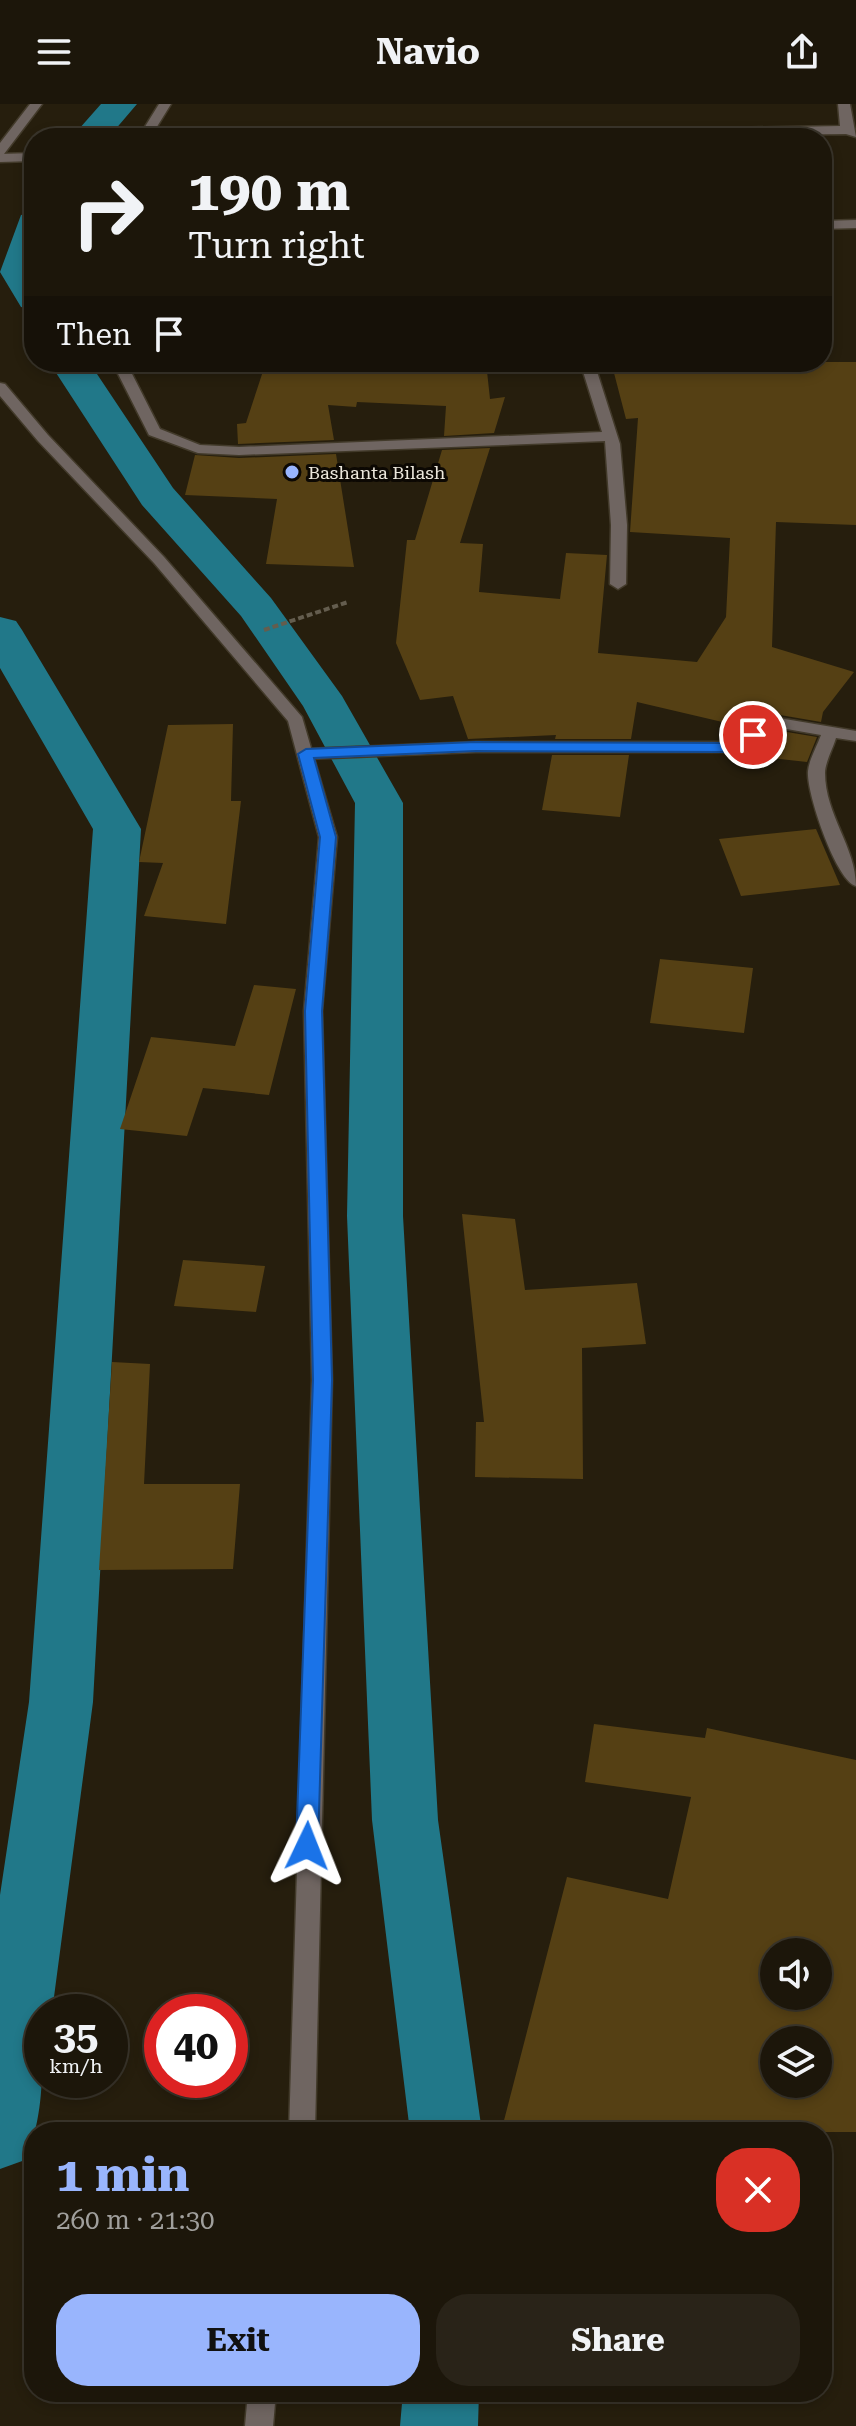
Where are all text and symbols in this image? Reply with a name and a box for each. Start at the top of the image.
icon: menu [32,30,76,74]
icon: share [780,30,824,74]
text: Navio [376,31,480,73]
text: 190 m [188,158,350,224]
icon: right [56,160,160,264]
text: Turn right [188,225,365,267]
icon: arrive [147,312,191,356]
text: Then [56,317,131,352]
place label: Bashanta Bilash [308,462,446,483]
marker: Bashanta Bilash [283,463,301,481]
pin [719,701,787,769]
icon: arrive [731,713,775,757]
position arrow [265,1804,349,1888]
map controls [760,1938,832,2098]
button: sound [760,1938,832,2010]
speed limit sign: 40 [144,1994,248,2098]
text: 35 [54,2012,98,2059]
button: layers [760,2026,832,2098]
text: km/h [49,2054,103,2078]
text: 1 min [56,2147,189,2203]
button: close [716,2148,800,2232]
text: 260 m · 21:30 [56,2205,215,2235]
button: Exit [56,2294,420,2386]
button: Share [436,2294,800,2386]

